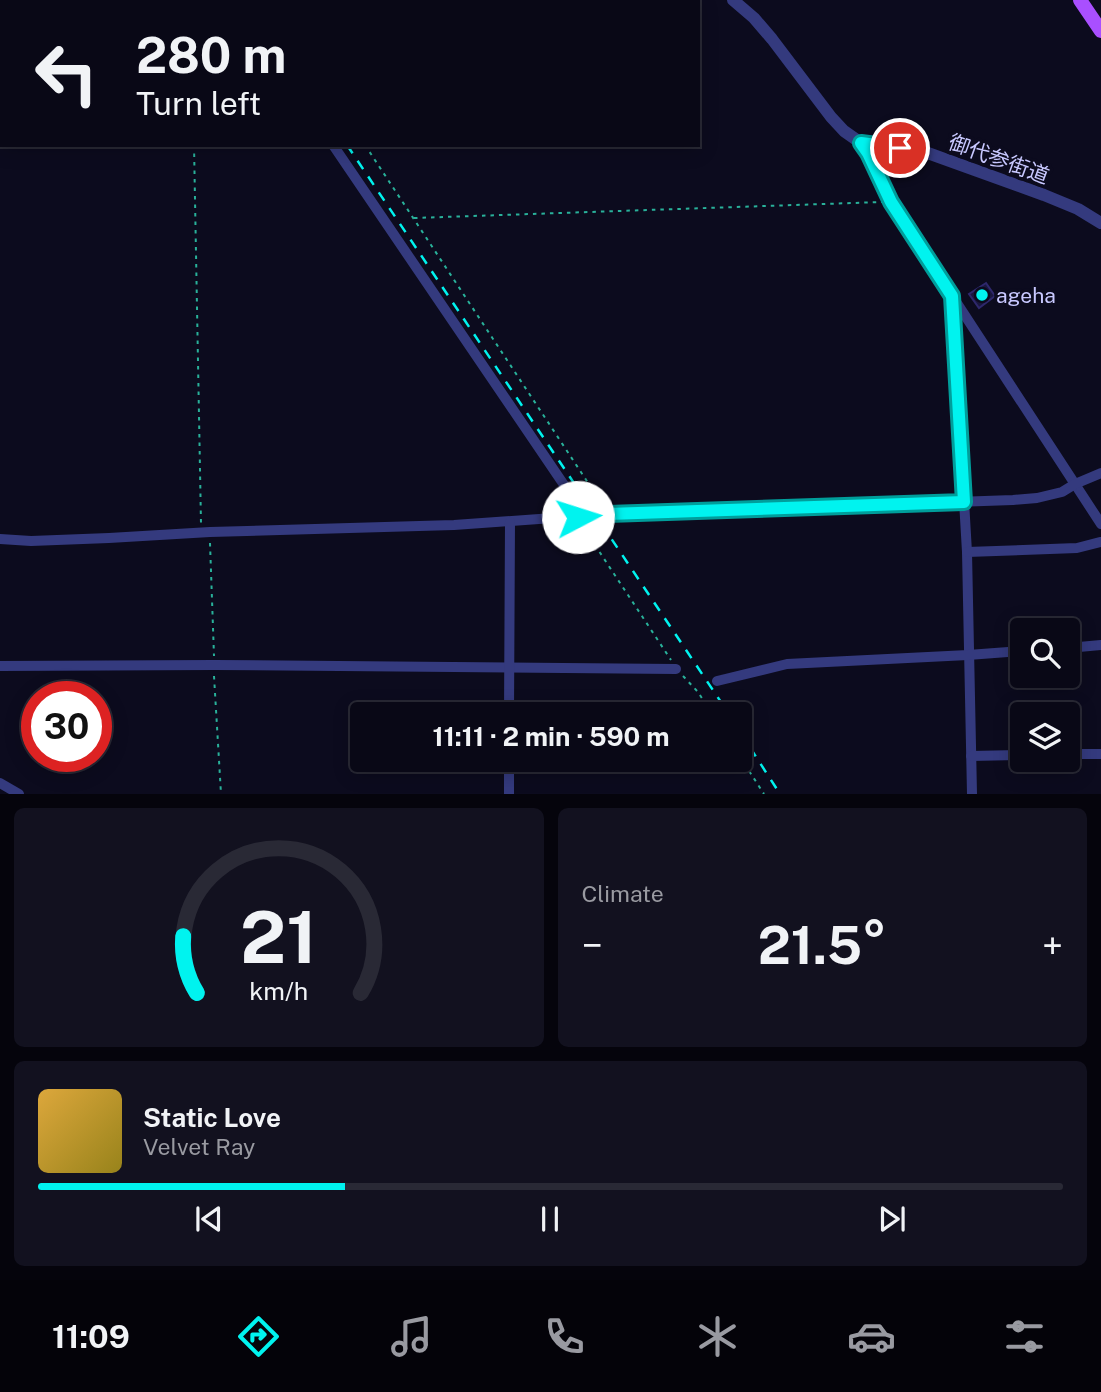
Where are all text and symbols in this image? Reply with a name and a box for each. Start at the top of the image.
text: 280 m [136,26,286,84]
icon: left [21,28,112,119]
text: Turn left [136,85,261,122]
pin [870,118,930,178]
icon: arrive [881,129,919,167]
street label: 御代参街道 [945,129,1053,189]
place label: ageha [996,283,1056,308]
marker: ageha [974,287,990,303]
position arrow [541,480,615,554]
map controls [1010,618,1080,772]
button: search [1010,618,1080,688]
speed limit sign: 30 [21,681,112,772]
button: layers [1010,702,1080,772]
text: 11:11 · 2 min · 590 m [433,721,669,752]
text: Climate [582,880,664,907]
text: 21 [240,895,317,980]
text: 21.5° [758,915,887,976]
text: − [582,923,603,968]
text: + [1042,923,1063,968]
text: km/h [249,976,308,1006]
text: Static Love [143,1102,281,1133]
text: Velvet Ray [143,1133,255,1160]
icon: previous [190,1200,228,1238]
icon: pause [531,1200,569,1238]
icon: next [873,1200,911,1238]
icon: directions [234,1312,283,1361]
icon: music [387,1312,436,1361]
icon: phone [540,1312,589,1361]
icon: climate [693,1312,742,1361]
icon: car [847,1312,896,1361]
icon: filters [1000,1312,1049,1361]
text: 11:09 [52,1318,130,1355]

